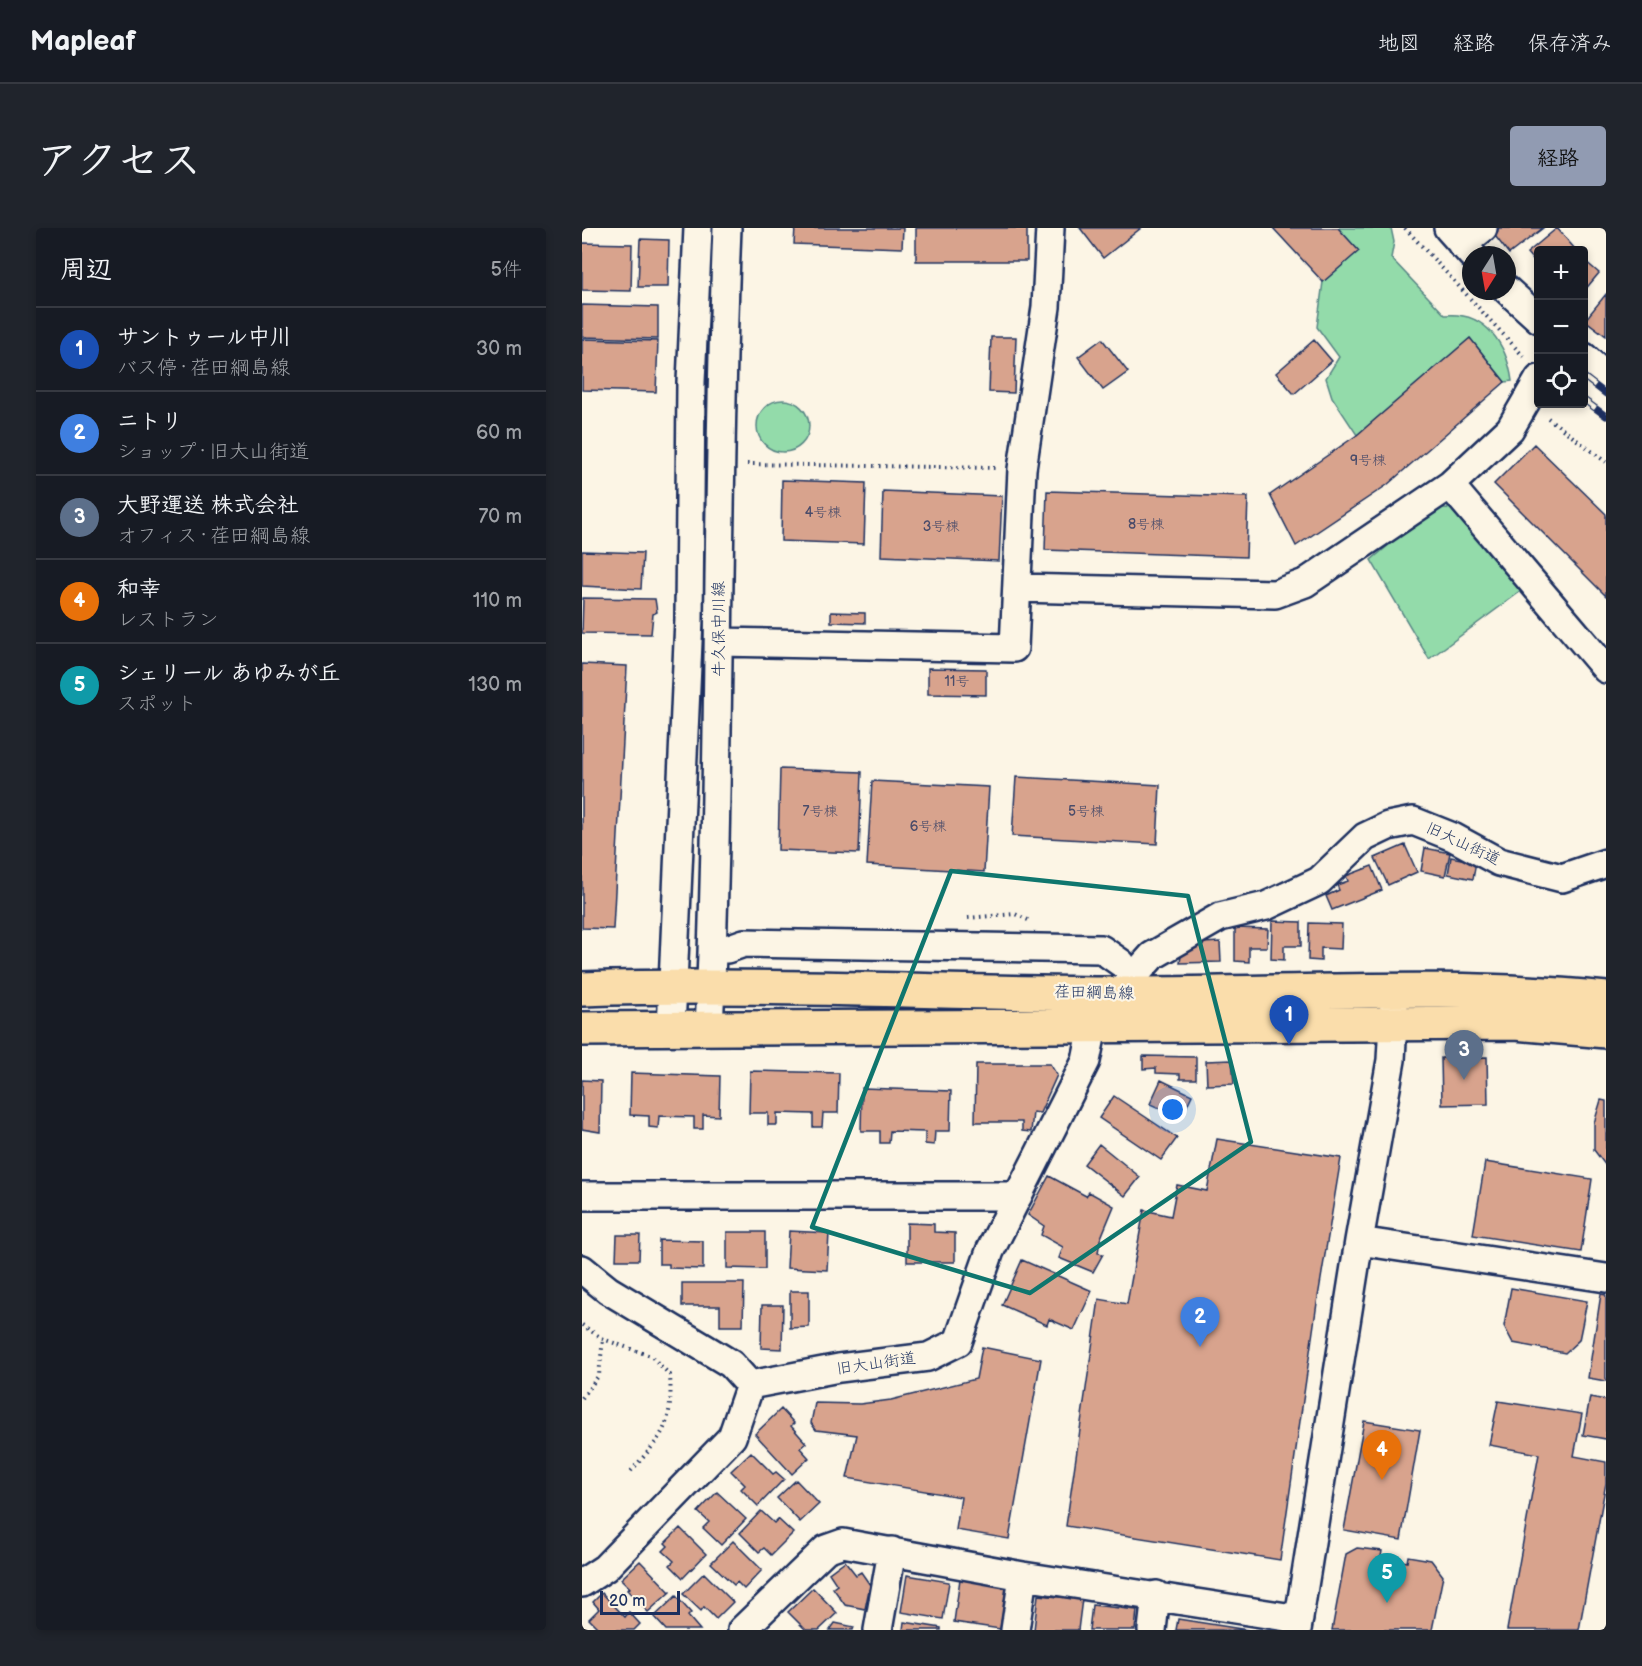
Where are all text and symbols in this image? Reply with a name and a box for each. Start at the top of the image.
text: Mapleaf [30,25,136,58]
text: 地図 [1378,31,1420,56]
text: 経路 [1453,31,1495,56]
text: 保存済み [1528,31,1612,56]
button: 経路 [1510,126,1606,186]
text: アクセス [36,136,201,187]
north arrow [1462,246,1516,300]
map controls [1534,246,1588,408]
button: + [1534,246,1588,300]
text: 周辺 [60,255,112,286]
text: 5件 [491,258,522,282]
button: − [1534,300,1588,354]
text: サントゥール中川 [117,324,292,351]
text: 1 [75,337,84,361]
text: 30 m [476,337,522,361]
button: locate [1534,354,1588,408]
text: バス停 · 荏田綱島線 [117,356,290,380]
text: ニトリ [117,408,183,435]
text: 2 [74,421,85,445]
text: 60 m [476,421,522,445]
text: ショップ · 旧大山街道 [117,440,309,464]
house number: 9号棟 [1350,452,1387,469]
text: 大野運送 株式会社 [117,492,299,519]
house number: 4号棟 [805,504,842,521]
text: 3 [74,505,85,529]
text: 70 m [478,505,522,529]
house number: 8号棟 [1128,516,1165,533]
house number: 3号棟 [923,518,960,535]
text: オフィス · 荏田綱島線 [117,524,310,548]
text: 和幸 [117,576,161,603]
street label: 牛久保中川線 [710,581,729,677]
text: 4 [74,589,85,613]
text: 110 m [473,589,522,613]
text: レストラン [117,608,219,632]
text: シェリール あゆみが丘 [117,660,340,687]
text: 5 [74,673,85,697]
text: 130 m [468,673,522,697]
house number: 11号 [945,673,969,690]
text: スポット [117,692,197,716]
house number: 7号棟 [803,803,838,820]
house number: 5号棟 [1068,803,1105,820]
house number: 6号棟 [910,818,947,835]
street label: 旧大山街道 [1423,818,1503,870]
street label: 荏田綱島線 [1054,983,1134,1003]
pin: 1 [1270,996,1308,1045]
pin: 3 [1444,1030,1484,1080]
your location [1158,1095,1187,1124]
pin: 2 [1180,1298,1220,1347]
street label: 旧大山街道 [835,1349,917,1379]
pin: 4 [1362,1430,1402,1480]
pin: 5 [1368,1554,1406,1603]
scale bar [600,1588,680,1616]
text: 20 m [609,1592,645,1611]

